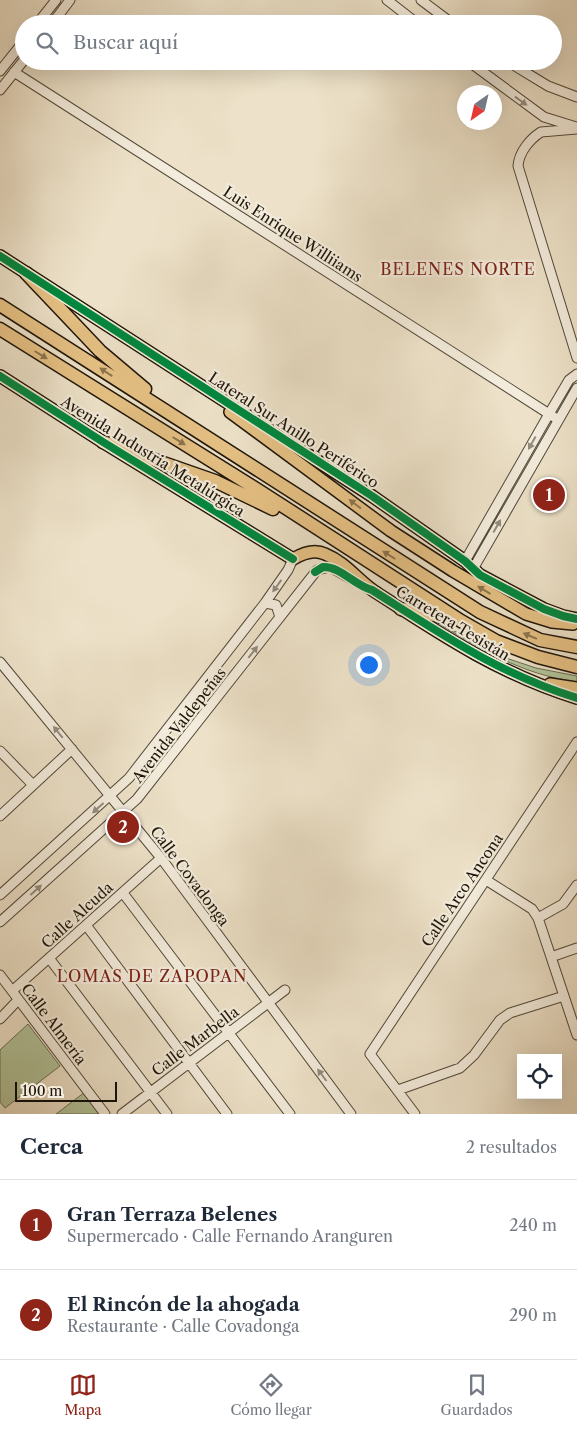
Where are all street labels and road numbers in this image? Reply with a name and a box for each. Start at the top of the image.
street label: Luis Enrique Williiams [220,182,366,286]
street label: Lateral Sur Anillo Periférico [205,368,383,492]
street label: Avenida Industria Metalúrgica [57,391,249,521]
street label: Carretera Tesistán [392,581,514,665]
street label: Avenida Valdepeñas [127,664,230,787]
street label: Calle Covadonga [146,822,234,930]
street label: Calle Arco Ancona [417,830,507,950]
street label: Calle Alcuda [37,878,117,952]
street label: Calle Almería [17,980,91,1068]
street label: Calle Marbella [148,1002,242,1080]

